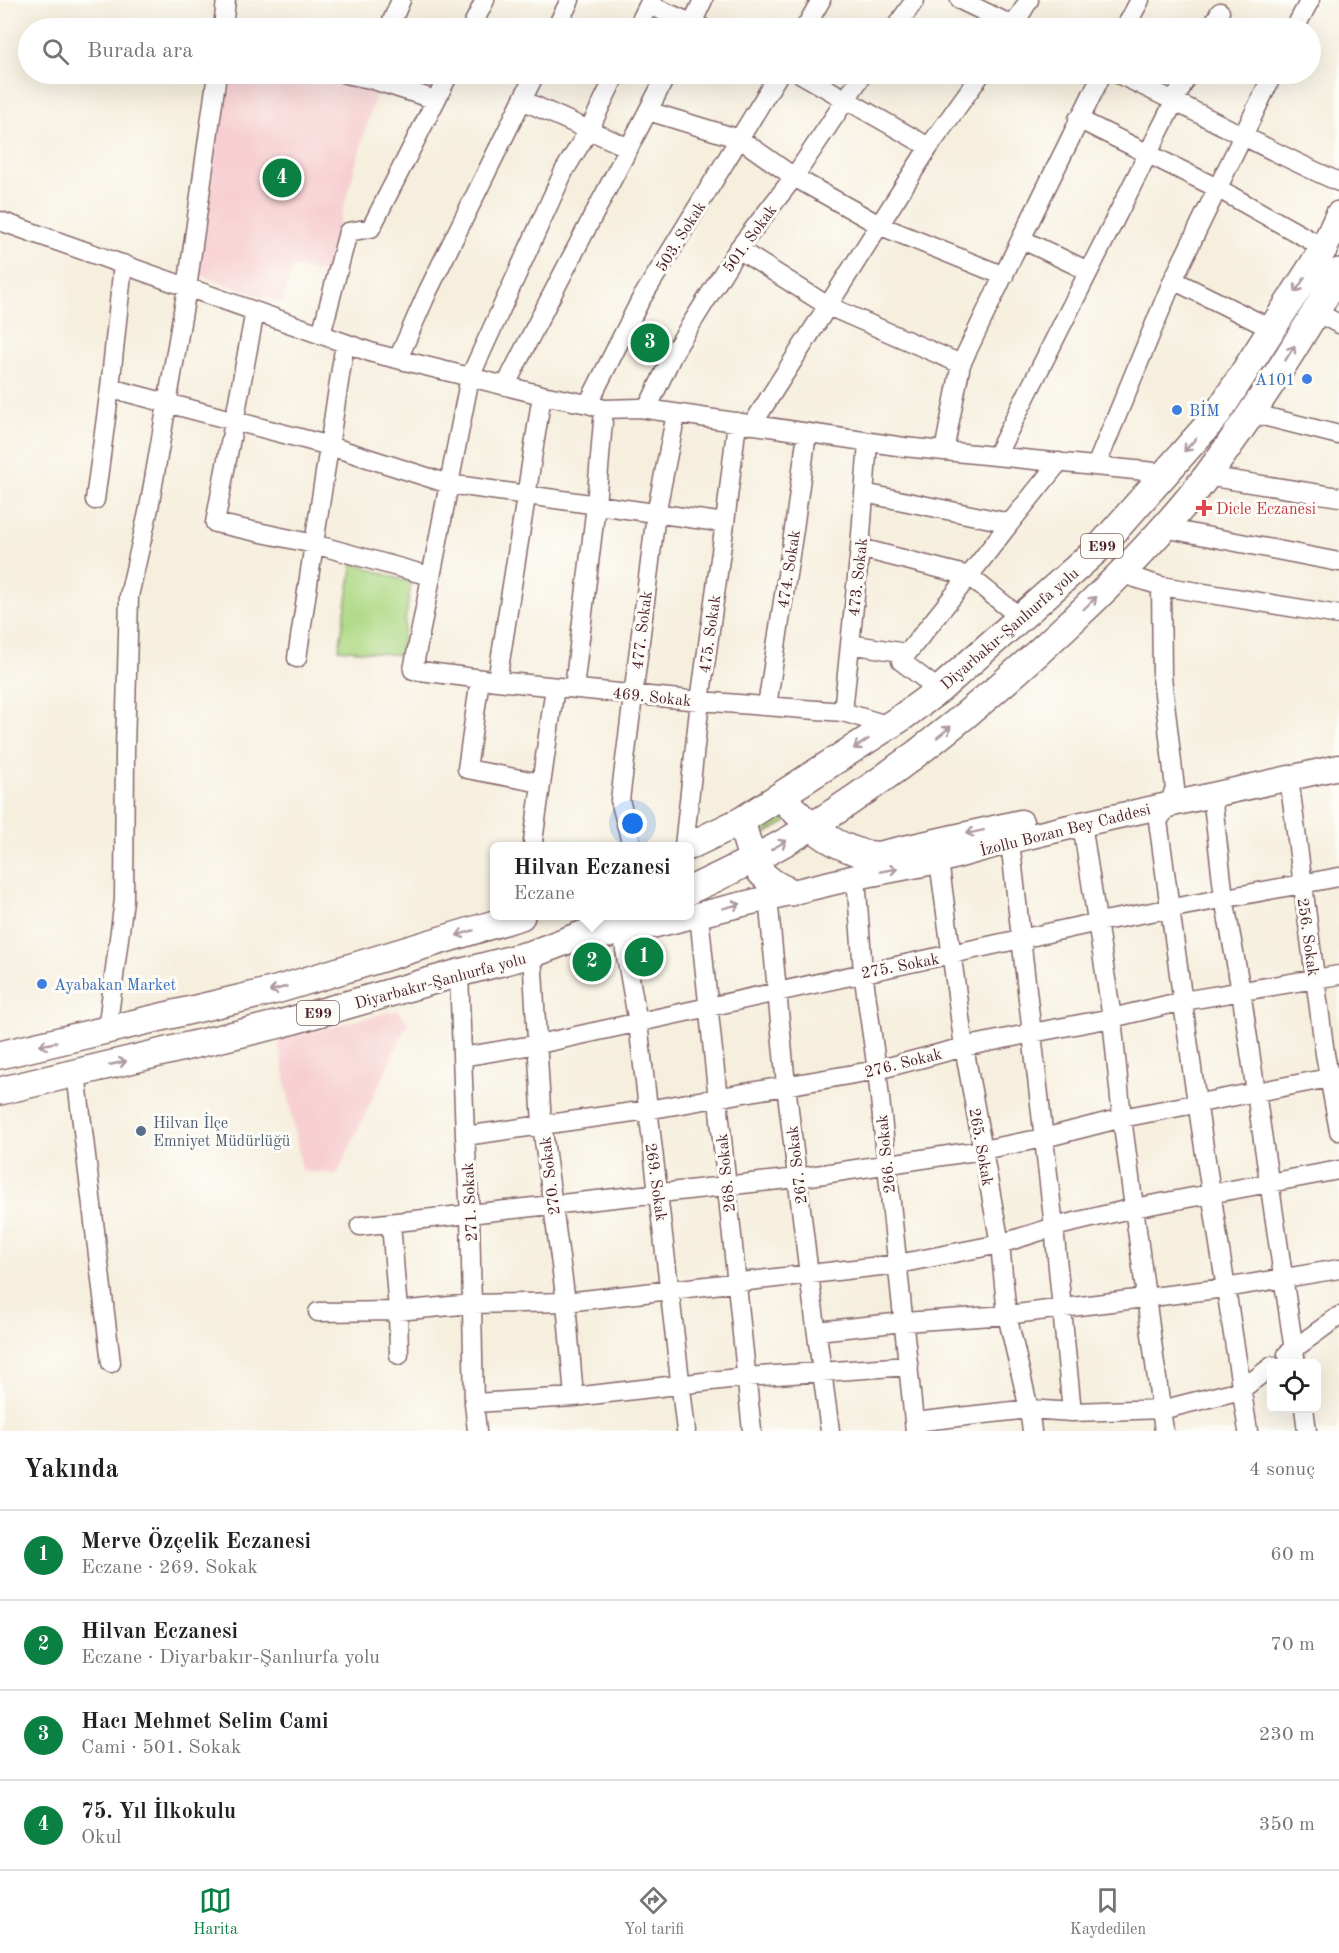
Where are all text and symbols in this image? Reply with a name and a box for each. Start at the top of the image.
search box [18,18,1321,84]
icon: search [39,35,72,68]
text: Burada ara [87,40,193,62]
pin: 4 [262,156,302,201]
street label: 503. Sokak [654,199,709,275]
street label: 501. Sokak [721,202,780,276]
one-way arrow [1294,276,1306,293]
pin: 3 [630,320,670,366]
one-way arrow [1284,345,1297,362]
marker: A101 [1300,372,1314,386]
place label: A101 [1255,373,1295,389]
place label: BİM [1189,400,1220,420]
marker: BİM [1170,403,1184,417]
one-way arrow [1183,437,1197,452]
marker: Dicle Eczanesi [1197,501,1211,515]
place label: Dicle Eczanesi [1216,502,1316,518]
street label: 474. Sokak [776,529,804,610]
road number: E99 [1081,534,1123,558]
street label: 473. Sokak [847,537,871,617]
street label: Diyarbakır-Şanlıurfa yolu [938,565,1083,694]
street label: 477. Sokak [630,590,656,671]
street label: 475. Sokak [698,594,724,675]
one-way arrow [1083,596,1098,611]
street label: 469. Sokak [612,686,692,710]
one-way arrow [936,726,952,739]
one-way arrow [852,738,869,751]
street label: İzollu Bozan Bey Caddesi [978,798,1152,860]
your location [618,809,647,838]
one-way arrow [965,827,984,839]
one-way arrow [770,839,787,851]
popup [490,842,694,920]
text: Hilvan Eczanesi [513,857,671,879]
one-way arrow [879,864,899,875]
text: Eczane [513,884,575,904]
street label: 256. Sokak [1294,897,1320,978]
one-way arrow [723,900,742,912]
one-way arrow [456,928,475,939]
pin: 1 [624,934,664,980]
pin: 2 [572,940,612,984]
street label: Diyarbakır-Şanlıurfa yolu [353,951,528,1013]
street label: 275. Sokak [860,952,941,982]
marker: Ayabakan Market [35,977,49,991]
place label: Ayabakan Market [54,978,176,994]
one-way arrow [269,984,288,995]
road number: E99 [297,1001,339,1025]
one-way arrow [39,1039,58,1051]
street label: 276. Sokak [863,1047,944,1081]
one-way arrow [108,1056,127,1068]
street label: 265. Sokak [965,1107,995,1188]
place label: Hilvan İlçe Emniyet Müdürlüğü [153,1112,291,1150]
street label: 266. Sokak [875,1114,899,1194]
marker: Hilvan İlçe Emniyet Müdürlüğü [134,1124,148,1138]
street label: 267. Sokak [785,1124,811,1205]
street label: 268. Sokak [715,1133,739,1213]
street label: 270. Sokak [538,1135,564,1216]
street label: 269. Sokak [642,1142,668,1223]
street label: 271. Sokak [461,1162,481,1242]
map controls [1267,1359,1321,1413]
button: locate [1267,1359,1321,1413]
text: Yakında [24,1457,119,1483]
text: 4 sonuç [1249,1460,1315,1480]
text: Merve Özçelik Eczanesi [81,1531,311,1553]
text: 1 [38,1545,49,1565]
text: 60 m [1270,1545,1315,1565]
text: Eczane · 269. Sokak [81,1558,258,1578]
text: Hilvan Eczanesi [81,1621,238,1643]
text: 2 [38,1635,49,1655]
text: 70 m [1270,1635,1315,1655]
text: Eczane · Diyarbakır-Şanlıurfa yolu [81,1648,380,1668]
text: Hacı Mehmet Selim Cami [81,1711,329,1733]
text: 3 [38,1725,49,1745]
text: 230 m [1259,1725,1315,1745]
text: Cami · 501. Sokak [81,1738,241,1758]
text: 75. Yıl İlkokulu [81,1801,236,1823]
text: 4 [38,1815,49,1835]
text: 350 m [1259,1815,1315,1835]
text: Okul [81,1828,121,1848]
tab: Harita [193,1884,238,1940]
tab: Yol tarifi [624,1884,684,1940]
tab: Kaydedilen [1070,1884,1146,1940]

